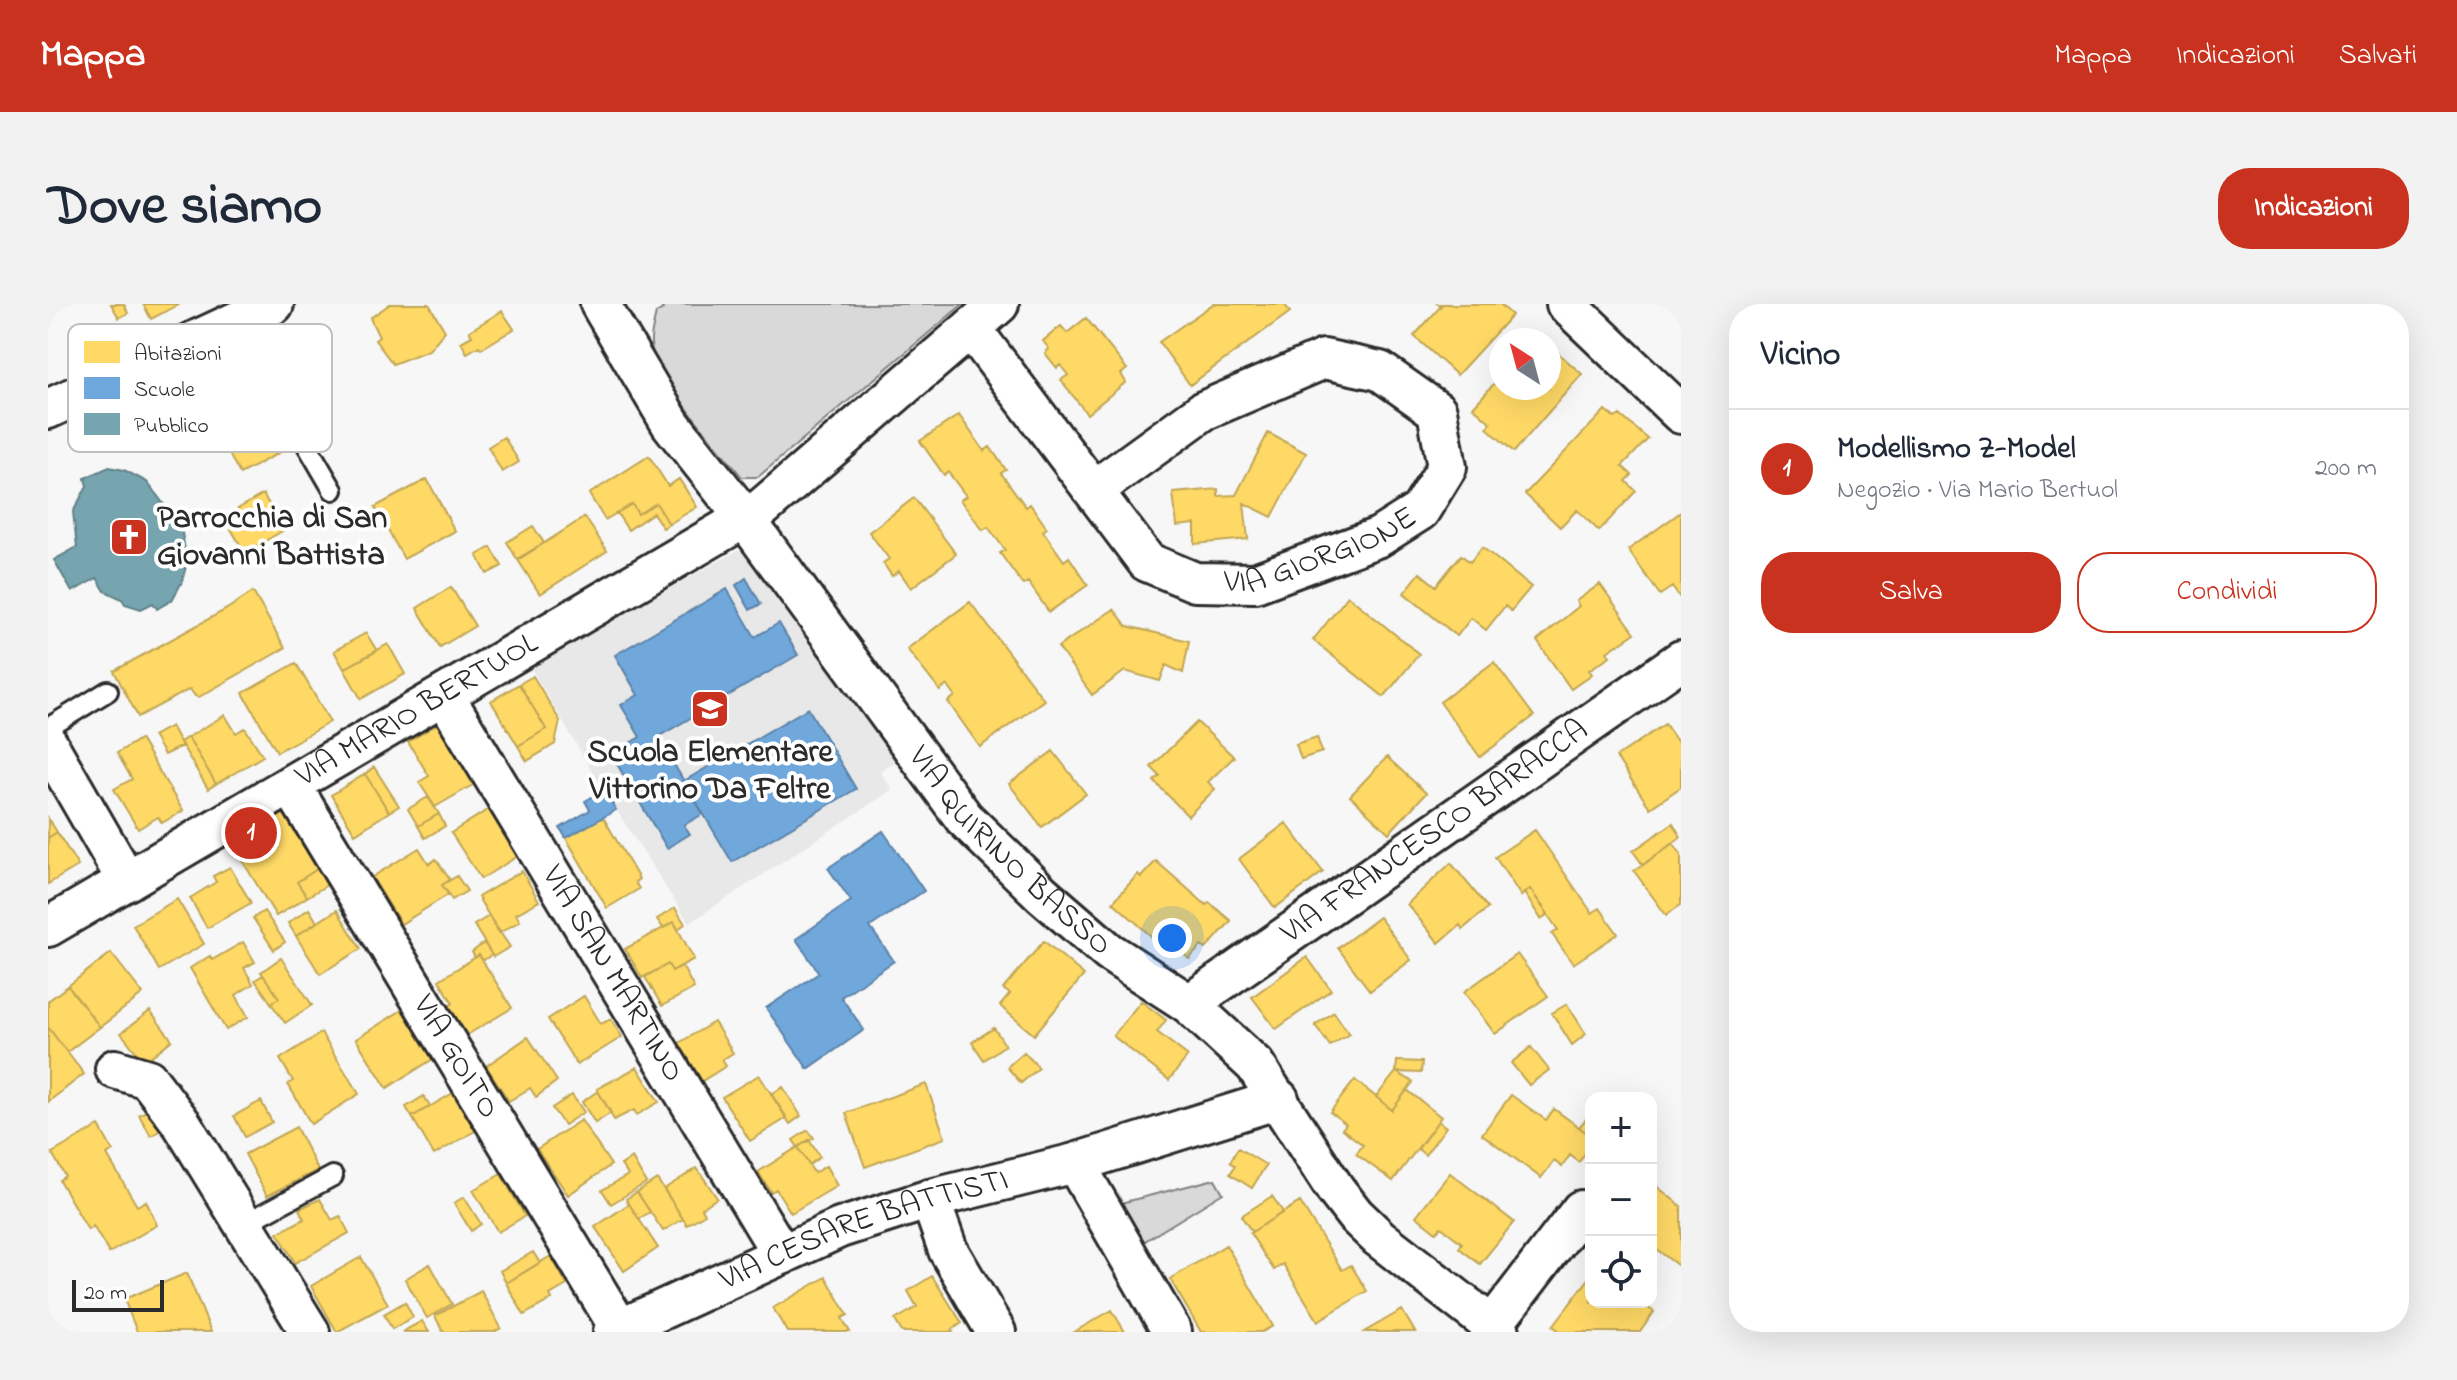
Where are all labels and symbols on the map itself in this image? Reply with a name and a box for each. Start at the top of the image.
legend [68,324,332,452]
north arrow [1489,328,1561,400]
text: Abitazioni [134,339,222,371]
text: Scuole [134,375,195,407]
text: Pubblico [134,411,209,443]
street label: VIA GIORGIONE [1222,495,1426,608]
place label: Parrocchia di San Giovanni Battista [157,496,388,580]
church icon: Parrocchia di San Giovanni Battista [108,516,150,558]
street label: VIA MARIO BERTUOL [286,621,547,800]
school or university icon: Scuola Elementare Vittorino Da Feltre [689,688,731,730]
street label: VIA FRANCESCO BARACCA [1271,708,1598,957]
place label: Scuola Elementare Vittorino Da Feltre [587,730,834,814]
street label: VIA QUIRINO BASSO [895,736,1122,968]
pin: 1 [225,803,277,863]
street label: VIA SAN MARTINO [528,856,696,1091]
your location [1152,918,1192,958]
street label: VIA GOITO [399,985,511,1128]
street label: VIA CESARE BATTISTI [711,1157,1013,1304]
scale bar [72,1276,164,1312]

